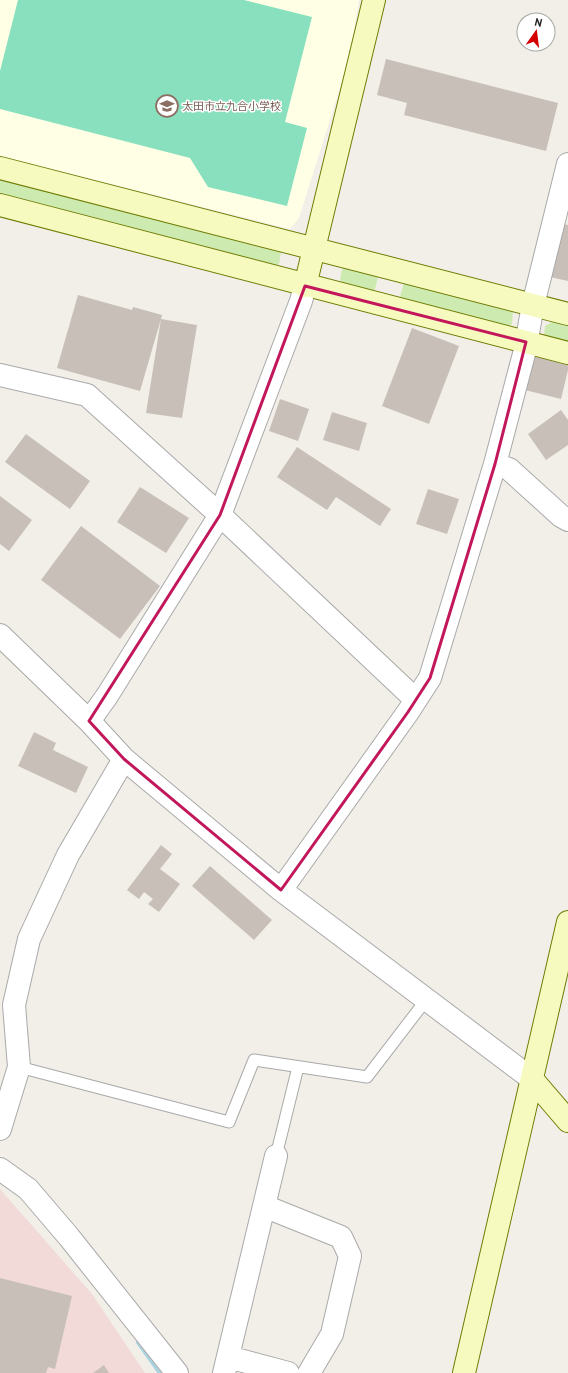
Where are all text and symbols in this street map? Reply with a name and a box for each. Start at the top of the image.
north arrow [516,12,556,52]
text: N [533,15,544,30]
school or university icon: 太田市立九合小学校 [154,93,180,119]
place label: 太田市立九合小学校 [182,99,281,113]

